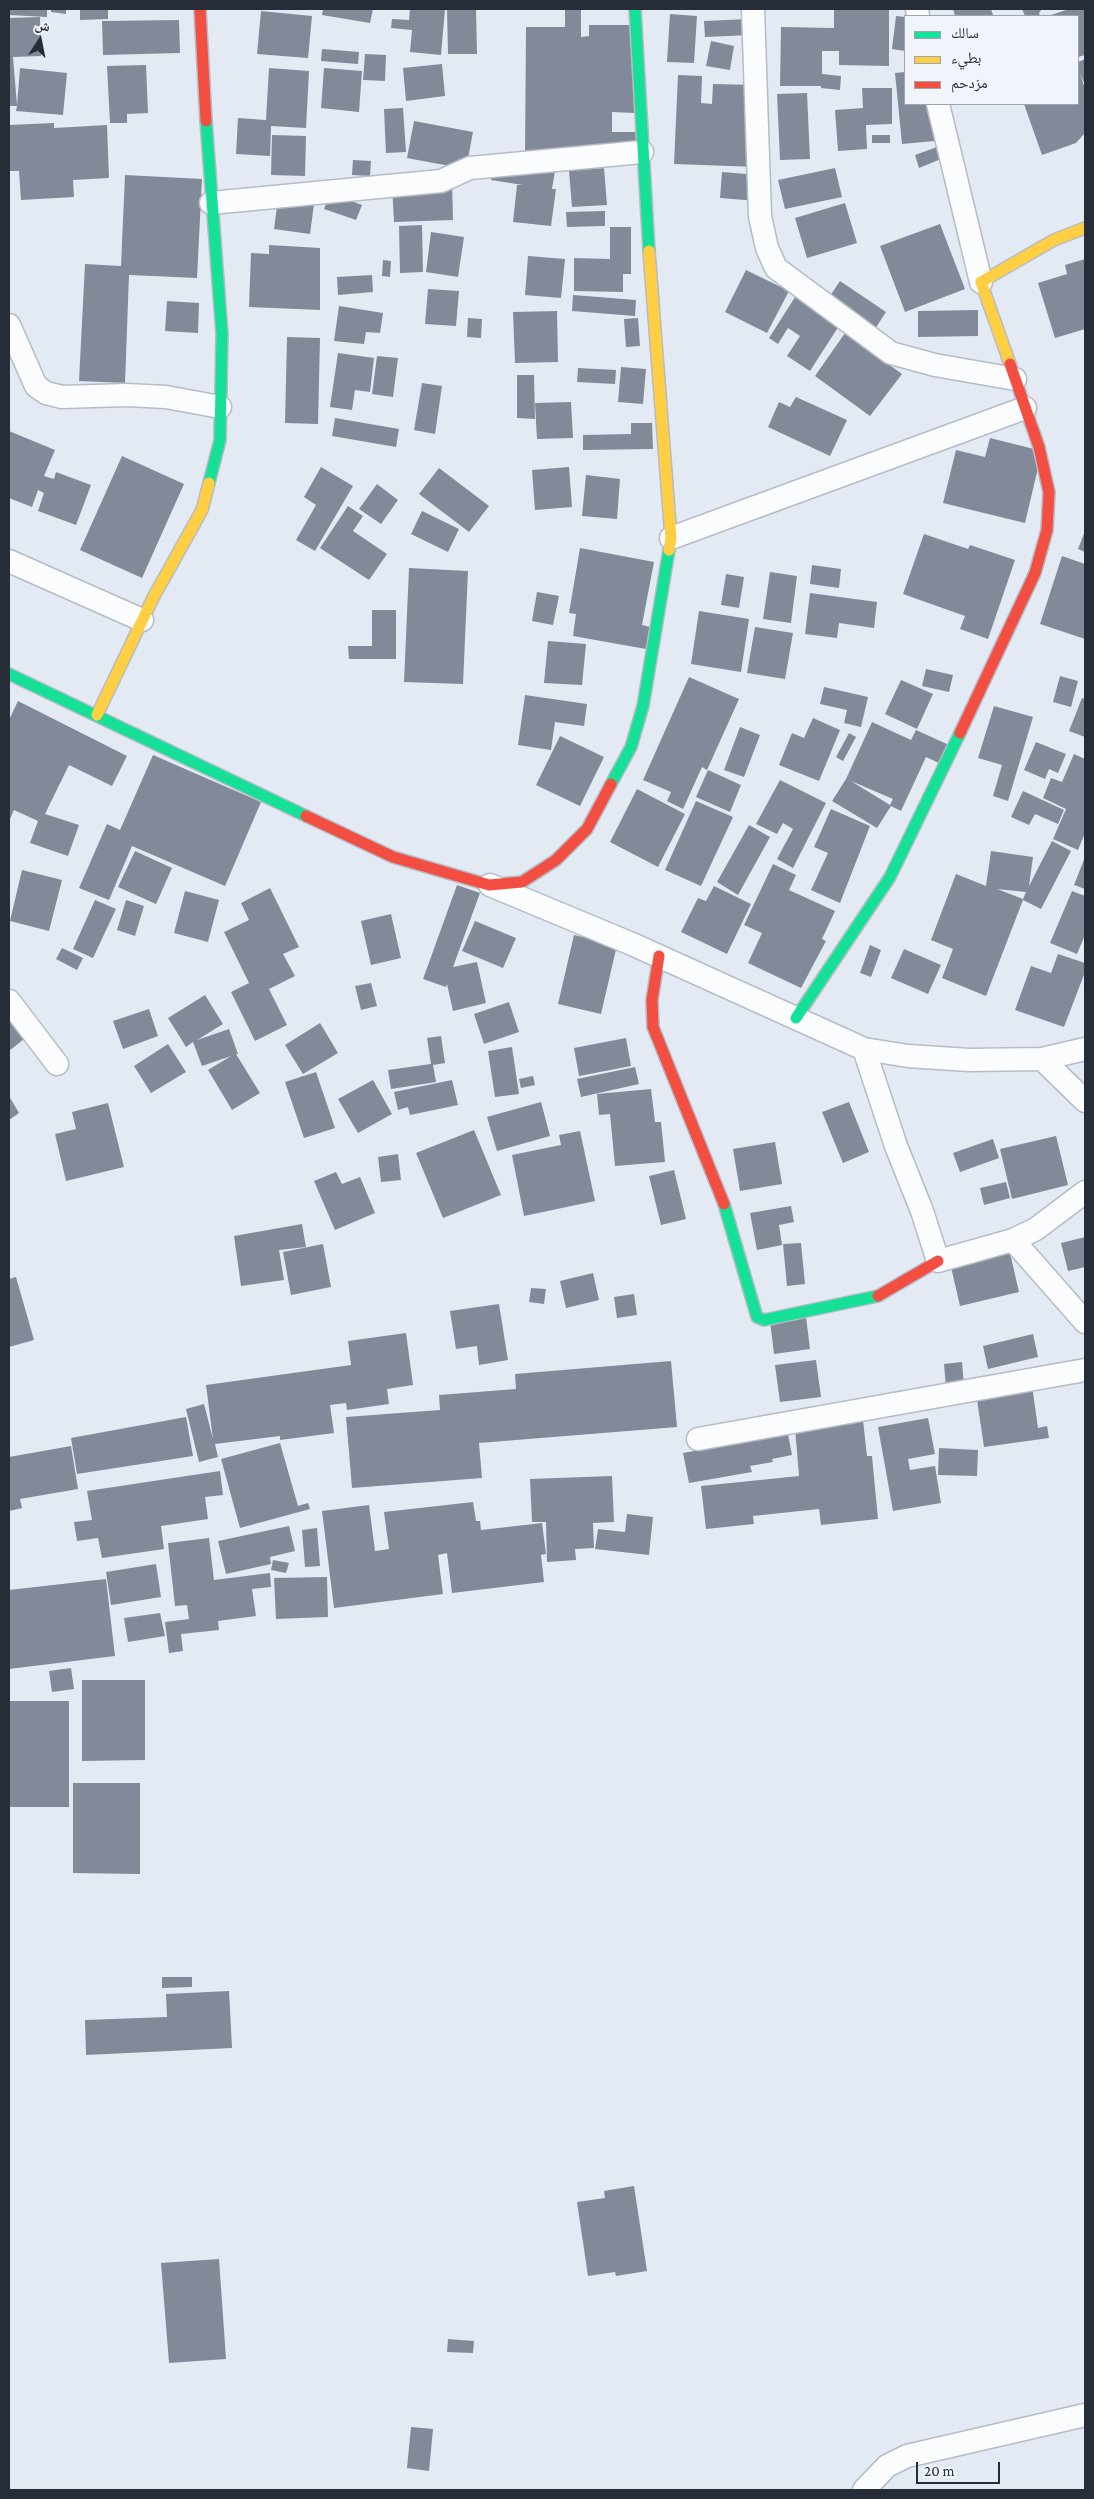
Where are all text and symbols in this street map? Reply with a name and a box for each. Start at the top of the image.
north arrow [15,15,65,65]
legend [904,15,1079,105]
text: ش [34,16,52,35]
text: سالك [951,25,979,41]
text: بطيء [951,50,981,66]
text: مزدحم [951,75,988,91]
scale bar [919,2452,1003,2484]
text: 20 m [924,2463,955,2479]

